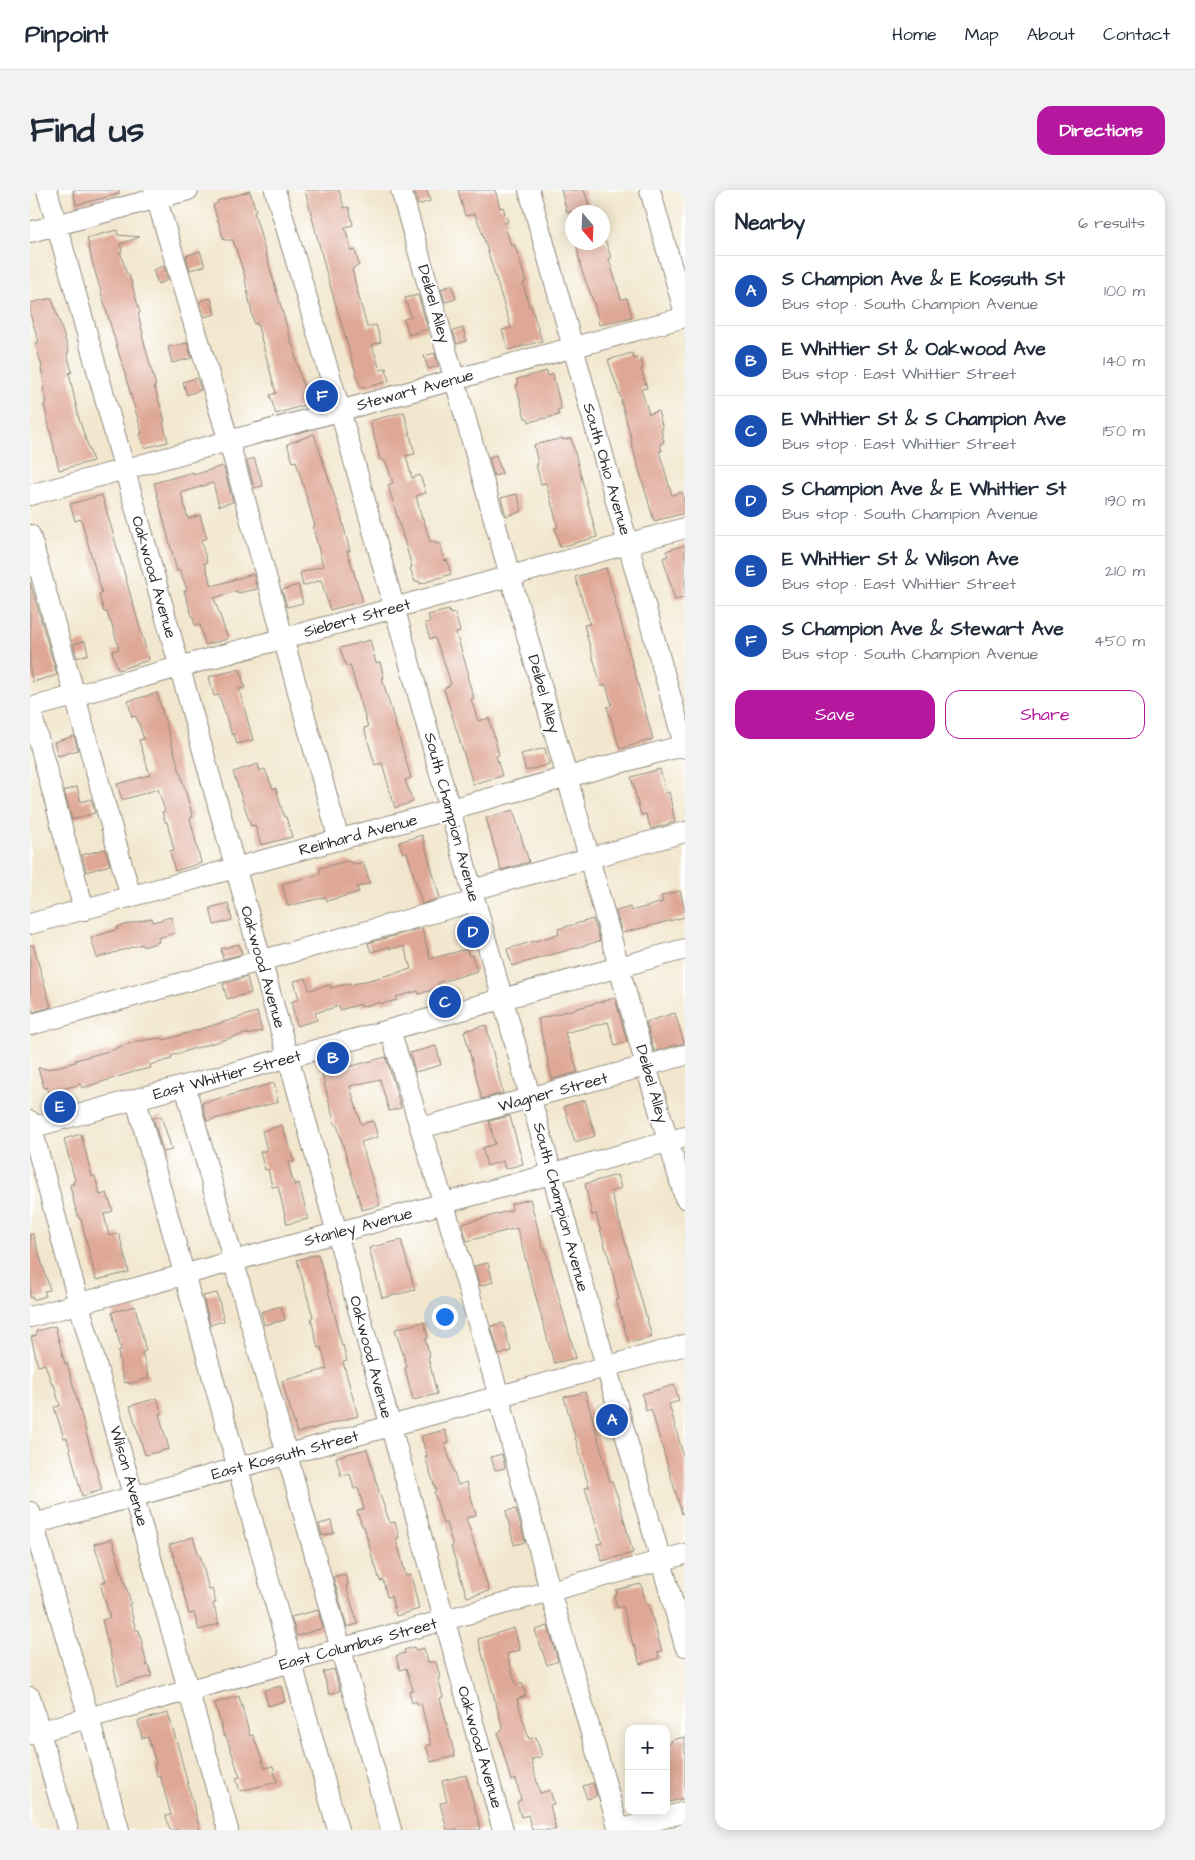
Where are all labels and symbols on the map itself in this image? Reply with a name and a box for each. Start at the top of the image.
north arrow [565,205,610,250]
street label: Deibel Alley [411,262,456,346]
street label: Stewart Avenue [354,364,476,416]
pin: F [306,377,338,415]
street label: South Ohio Avenue [578,400,637,538]
street label: Oakwood Avenue [126,513,182,641]
street label: Siebert Street [301,593,414,643]
street label: Deibel Alley [521,652,566,736]
street label: South Champion Avenue [419,730,485,905]
street label: Reinhard Avenue [296,809,420,861]
street label: Oakwood Avenue [235,903,291,1031]
pin: D [457,913,489,951]
pin: C [429,983,461,1021]
pin: B [317,1039,349,1077]
street label: Deibel Alley [629,1042,674,1126]
street label: East Whittier Street [150,1045,304,1105]
street label: Wagner Street [496,1067,611,1118]
pin: E [44,1088,76,1126]
street label: South Champion Avenue [528,1120,594,1295]
street label: Stanley Avenue [301,1202,415,1253]
street label: Oakwood Avenue [344,1293,398,1421]
your location [432,1304,458,1330]
pin: A [596,1401,628,1439]
street label: Wilson Avenue [104,1423,154,1529]
street label: East Kossuth Street [209,1425,362,1485]
street label: East Columbus Street [277,1612,440,1676]
street label: Oakwood Avenue [452,1683,508,1811]

